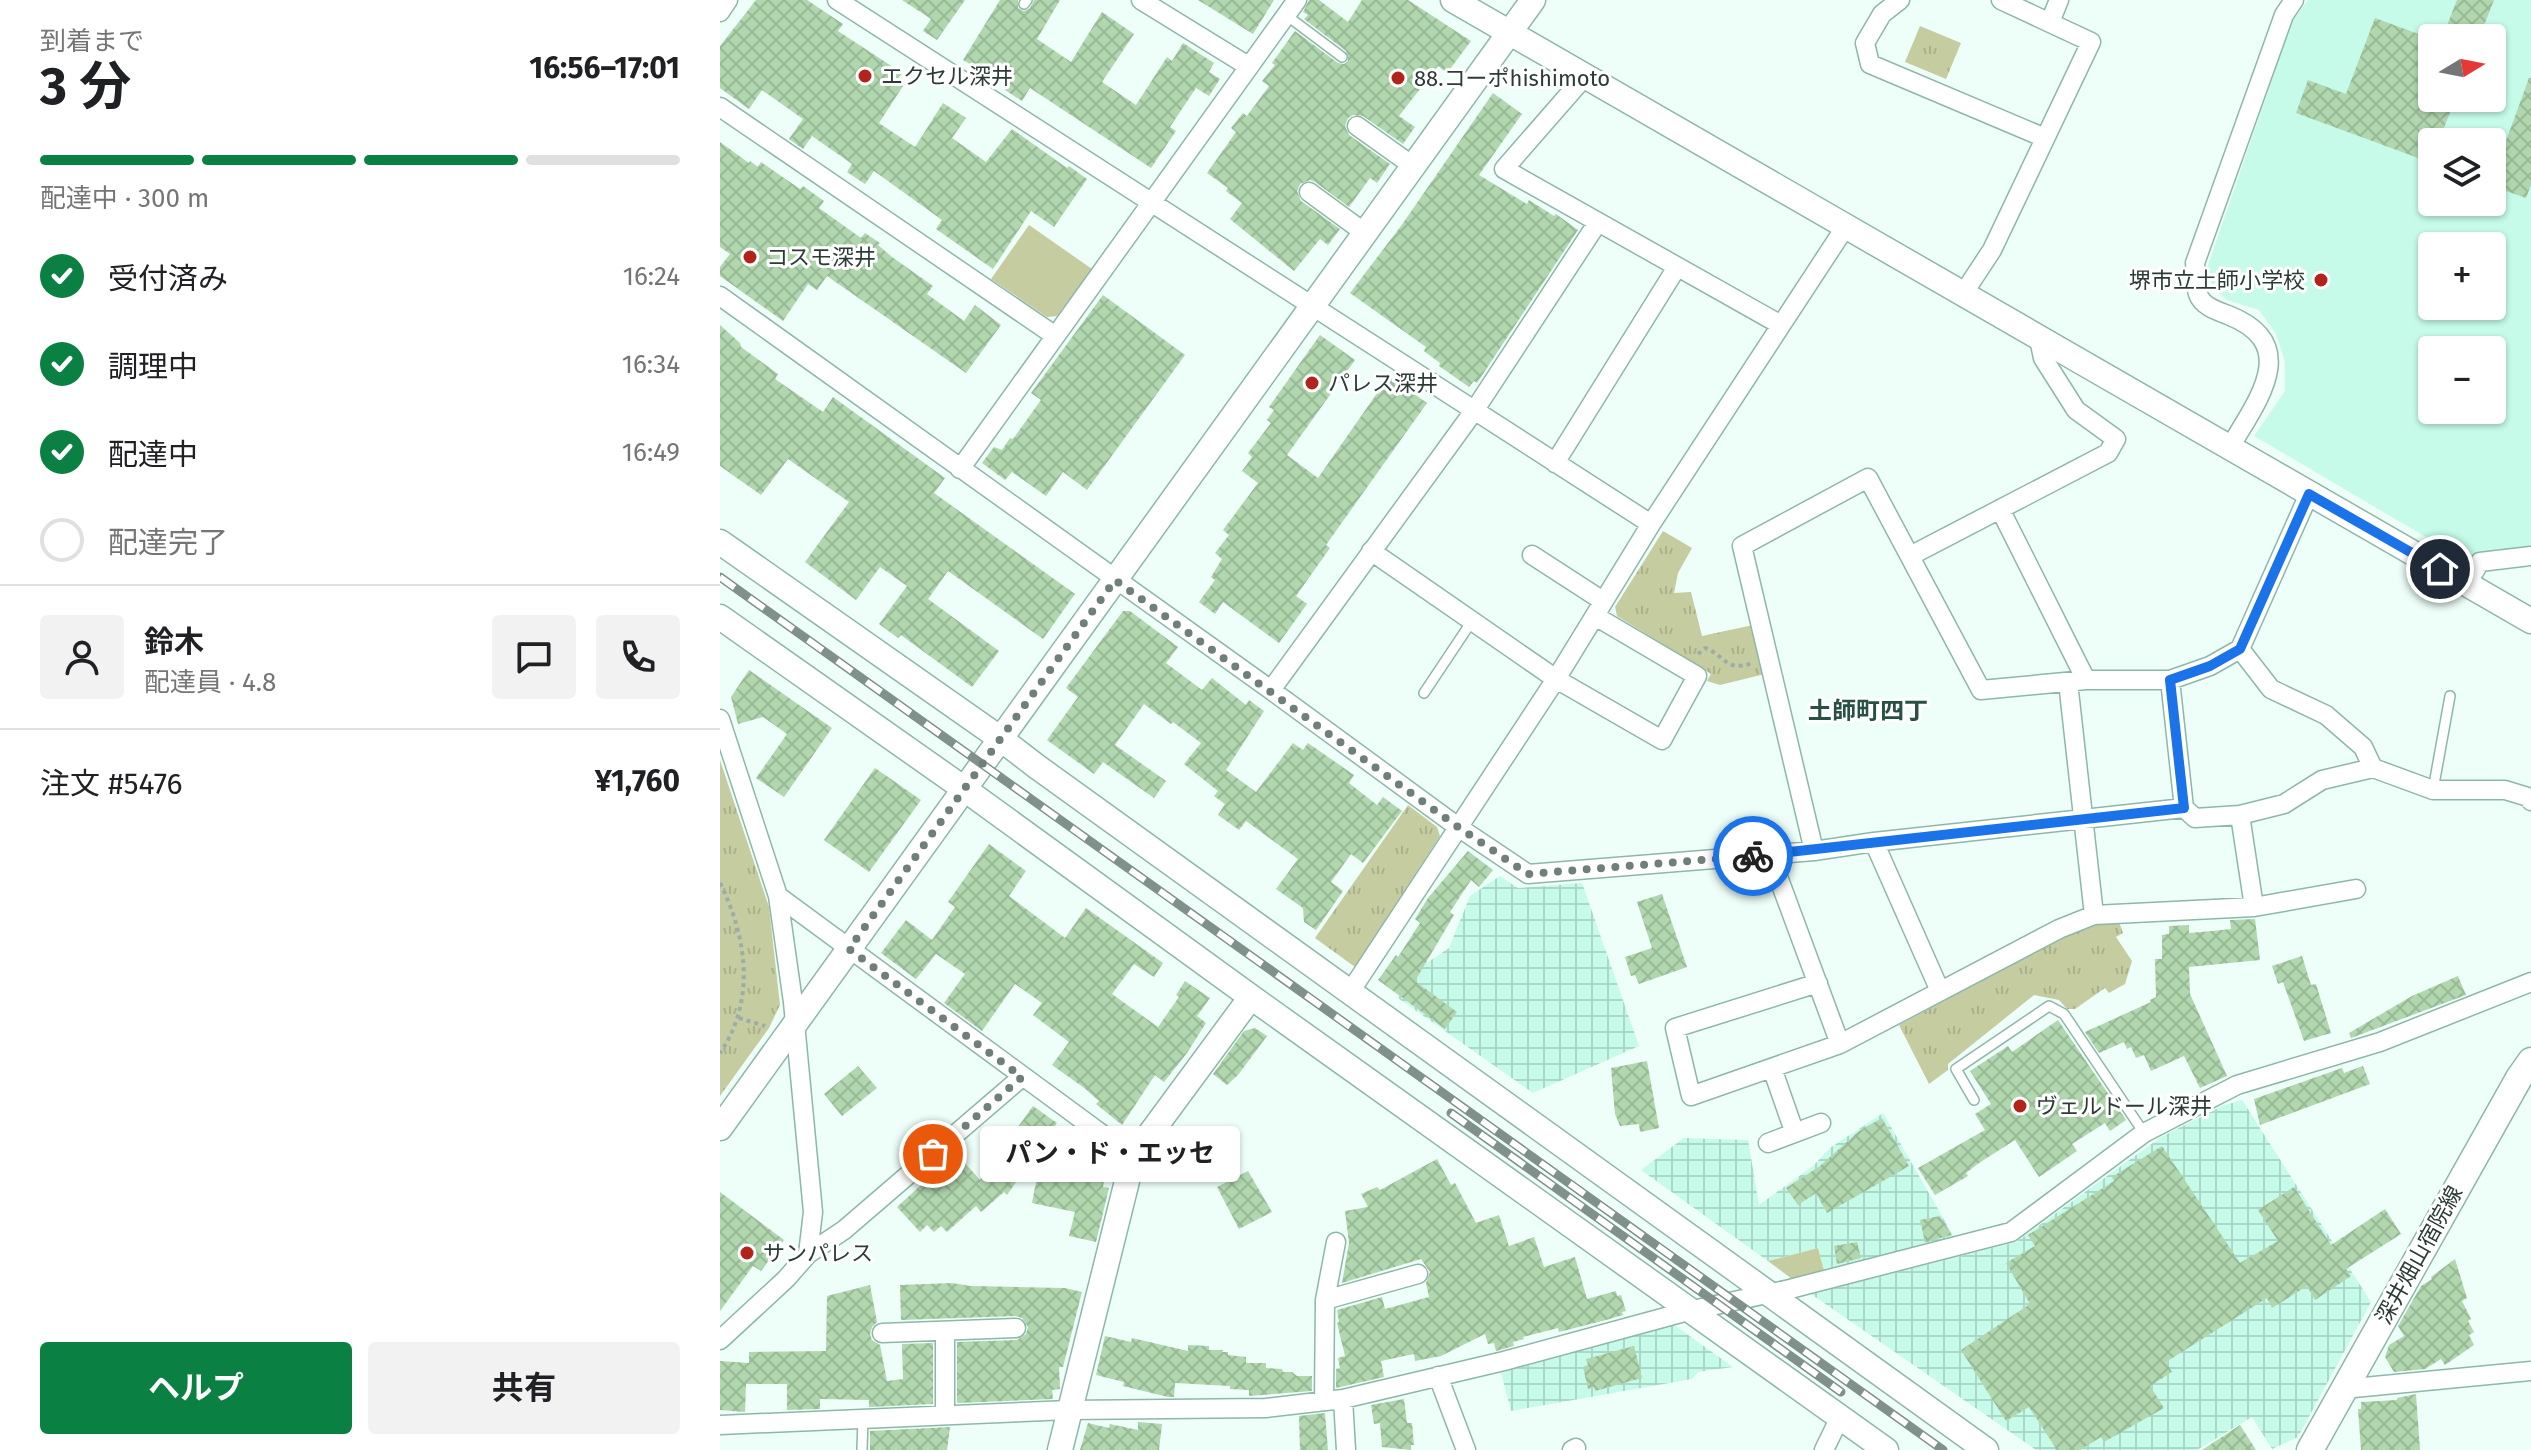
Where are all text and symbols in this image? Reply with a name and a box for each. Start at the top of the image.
north arrow [2418,24,2506,112]
map controls [2418,24,2506,424]
text: 到着まで [40,26,144,57]
text: 16:56–17:01 [529,50,680,86]
text: 3 分 [40,55,131,118]
place label: エクセル深井 [881,63,1013,90]
place label: 88.コーポhishimoto [1414,65,1610,92]
marker: エクセル深井 [856,67,874,85]
marker: 88.コーポhishimoto [1389,69,1407,87]
button: layers [2418,128,2506,216]
text: 配達中 · 300 m [40,183,209,214]
button: + [2418,232,2506,320]
place label: コスモ深井 [766,244,876,271]
marker: コスモ深井 [741,248,759,266]
icon: check [40,254,84,298]
text: 受付済み [108,261,228,297]
text: 16:24 [623,261,680,292]
place label: 堺市立土師小学校 [2129,267,2305,294]
marker: 堺市立土師小学校 [2312,271,2330,289]
button: − [2418,336,2506,424]
icon: check [40,342,84,386]
text: 調理中 [108,349,198,385]
text: 16:34 [622,349,680,380]
place label: パレス深井 [1328,370,1438,397]
marker: パレス深井 [1303,374,1321,392]
icon: check [40,430,84,474]
text: 配達中 [108,437,198,473]
text: 16:49 [622,437,680,468]
text: 配達完了 [108,525,228,561]
pin [2406,535,2474,603]
icon: home [2418,547,2462,591]
button: person [40,615,124,699]
button: chat [492,615,576,699]
button: phone [596,615,680,699]
text: 鈴木 [144,624,204,660]
text: 配達員 · 4.8 [144,667,276,698]
district label: 土師町四丁 [1808,697,1928,725]
text: ¥1,760 [595,763,680,799]
text: 注文 #5476 [40,766,182,802]
courier [1713,816,1793,896]
icon: bike [1731,834,1775,878]
place label: ヴェルドール深井 [2036,1093,2212,1120]
marker: ヴェルドール深井 [2011,1097,2029,1115]
pin [899,1120,967,1188]
callout: パン・ド・エッセ [981,1126,1241,1182]
icon: bag [911,1132,955,1176]
text: パン・ド・エッセ [1005,1138,1215,1169]
street label: 深井畑山宿院線 [2370,1181,2468,1329]
place label: サンパレス [763,1240,873,1267]
marker: サンパレス [738,1244,756,1262]
button: ヘルプ [40,1342,352,1434]
button: 共有 [368,1342,680,1434]

